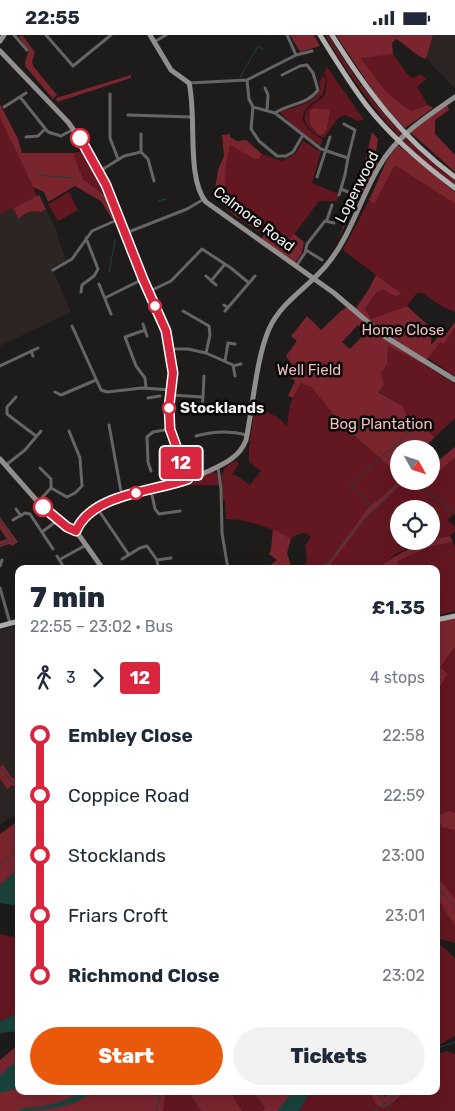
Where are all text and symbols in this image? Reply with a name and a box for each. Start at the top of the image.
text: 22:55 [25,6,80,29]
unlabelled marker [70,128,90,148]
street label: Loperwood [331,148,383,226]
street label: Calmore Road [210,183,298,255]
unlabelled marker [148,299,162,313]
park label: Home Close [361,321,445,339]
park label: Well Field [277,361,341,379]
place label: Stocklands [180,399,264,417]
marker: Stocklands [162,401,176,415]
park label: Bog Plantation [329,415,433,433]
north arrow [390,440,440,490]
map controls [390,440,440,550]
line badge: 12 [158,447,204,479]
text: 12 [171,452,191,474]
unlabelled marker [129,486,143,500]
unlabelled marker [33,497,53,517]
button: locate [390,500,440,550]
text: 7 min [30,581,105,614]
text: £1.35 [372,596,425,619]
text: 22:55 – 23:02 · Bus [30,617,173,636]
icon: walk [30,664,58,692]
icon: forward [84,664,112,692]
text: 12 [130,667,150,689]
text: 3 [66,668,76,687]
text: 4 stops [370,668,425,687]
text: Embley Close [68,724,193,747]
text: 22:58 [382,726,425,745]
text: Coppice Road [68,784,190,807]
text: 22:59 [383,786,425,805]
text: Stocklands [68,844,166,867]
text: 23:00 [382,846,425,865]
text: Friars Croft [68,904,168,927]
text: 23:01 [385,906,425,925]
text: Richmond Close [68,964,220,987]
text: 23:02 [382,966,425,985]
button: Start [30,1027,223,1085]
button: Tickets [233,1027,425,1085]

